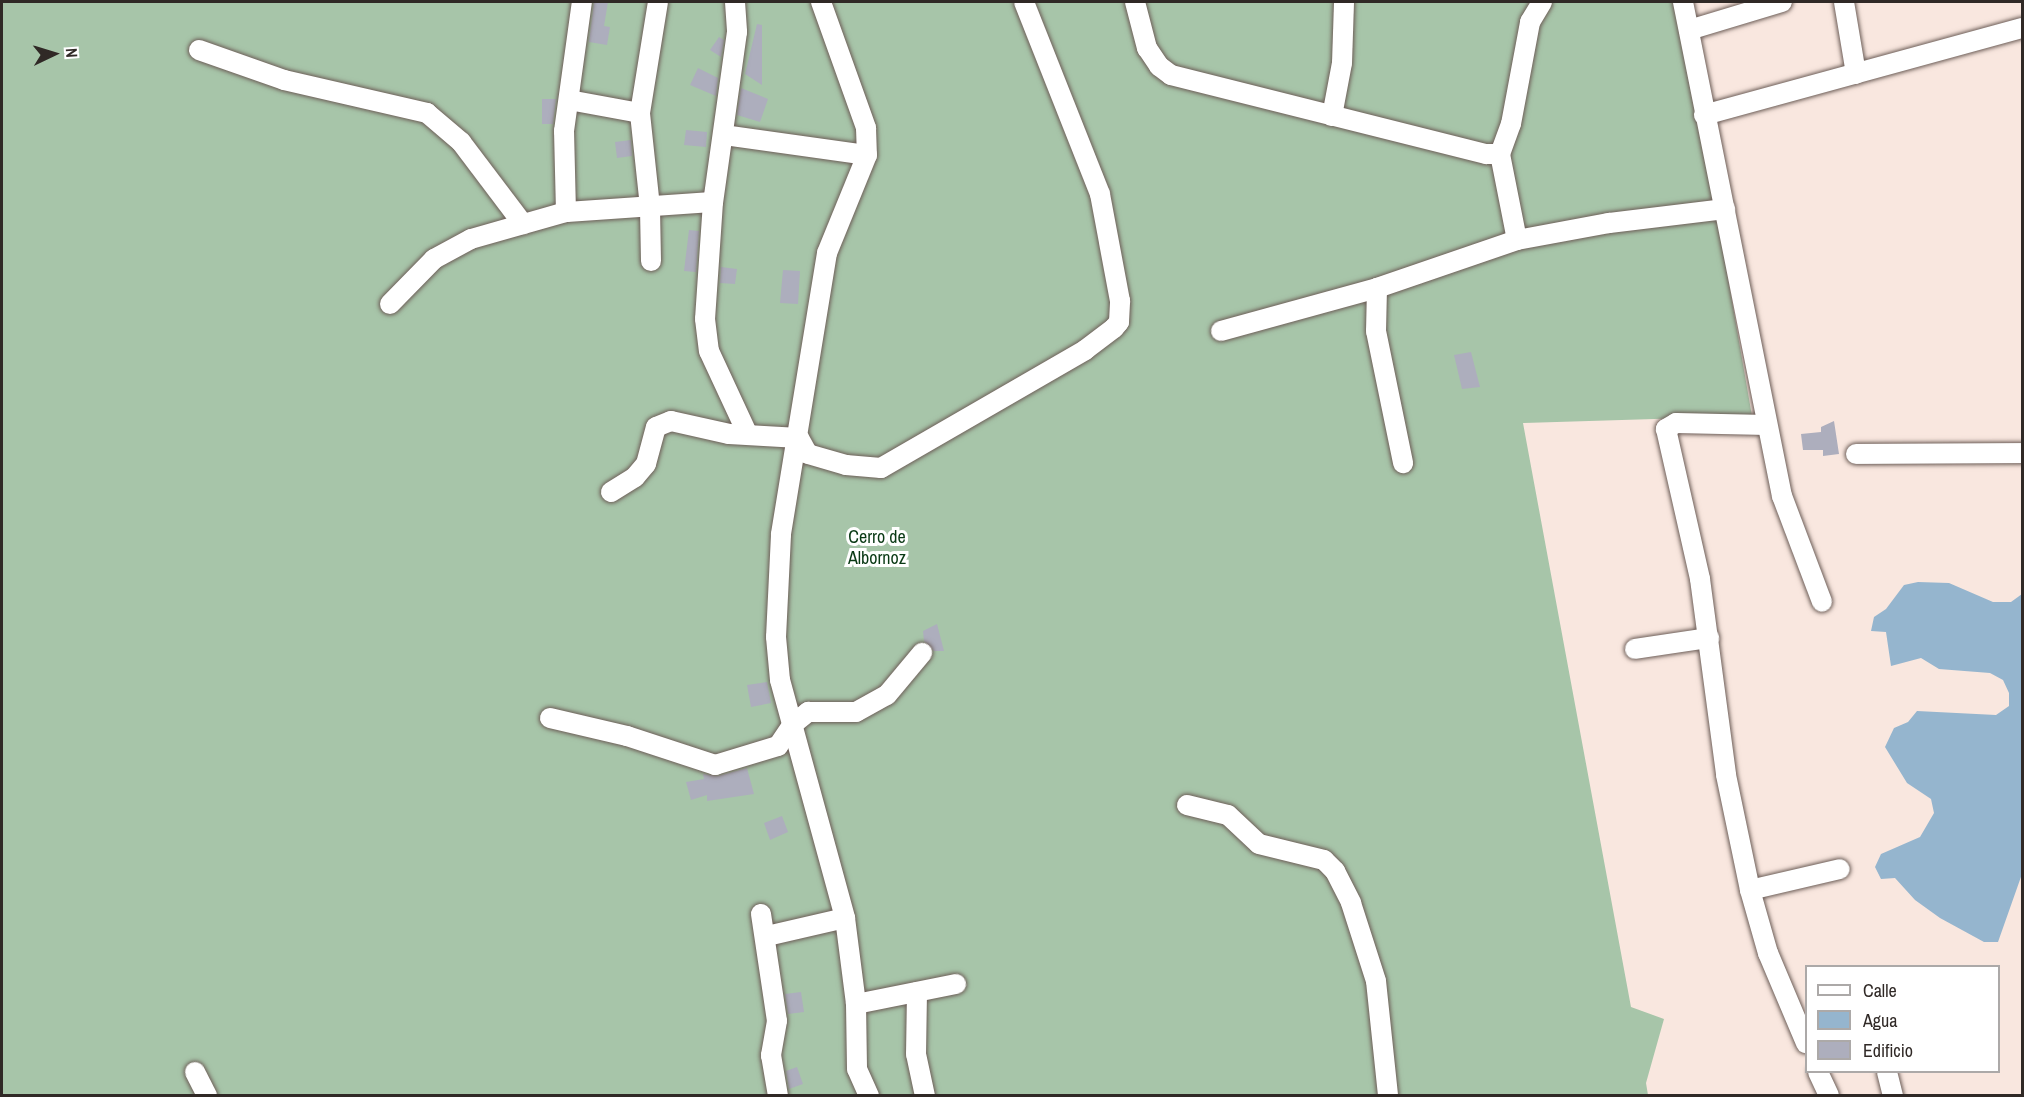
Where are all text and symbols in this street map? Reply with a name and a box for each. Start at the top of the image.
north arrow [24,24,84,84]
text: N [61,47,83,58]
park label: Cerro de Albornoz [848,527,906,570]
legend [1805,965,2000,1073]
text: Calle [1863,978,1897,1003]
text: Agua [1863,1008,1897,1033]
text: Edificio [1863,1038,1913,1063]

